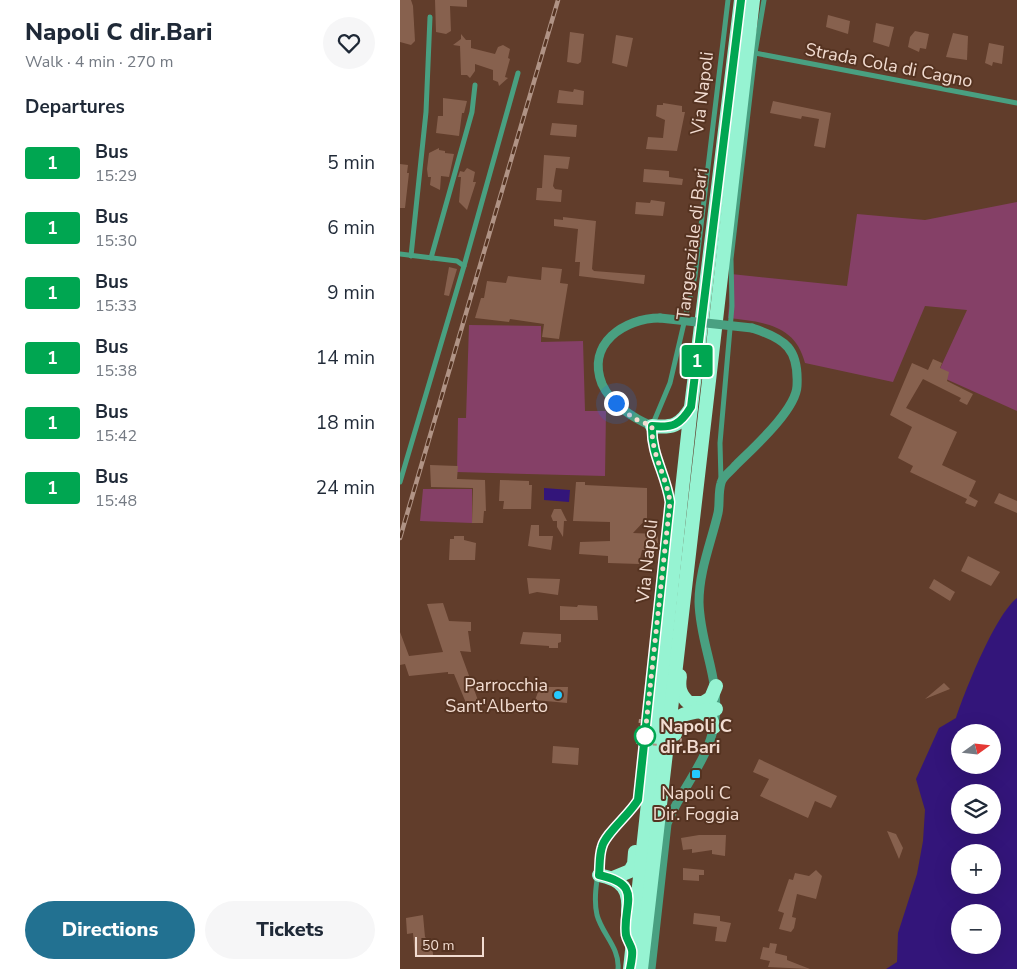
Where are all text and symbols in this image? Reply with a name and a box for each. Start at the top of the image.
text: Napoli C dir.Bari [25,16,212,48]
button: heart [323,17,375,69]
street label: Strada Cola di Cagno [803,37,975,93]
street label: Via Napoli [685,50,719,137]
text: Walk · 4 min · 270 m [25,51,173,73]
text: Departures [25,94,125,120]
text: Bus [95,139,128,165]
text: 5 min [327,150,375,176]
text: 1 [47,151,58,175]
text: 15:29 [95,165,137,187]
street label: Tangenziale di Bari [671,167,713,321]
text: Bus [95,204,128,230]
text: 6 min [327,215,375,241]
text: 1 [47,216,58,240]
text: 15:30 [95,230,137,252]
text: Bus [95,269,128,295]
text: 9 min [327,280,375,306]
text: 1 [47,281,58,305]
text: 15:33 [95,295,137,317]
text: Bus [95,334,128,360]
text: 14 min [316,345,375,371]
line badge: 1 [681,345,713,377]
text: 1 [47,346,58,370]
text: 1 [692,349,702,373]
text: 15:38 [95,360,137,382]
your location [604,391,629,416]
text: Bus [95,399,128,425]
text: 18 min [316,410,375,436]
text: 1 [47,411,58,435]
text: 15:42 [95,425,137,447]
text: Bus [95,464,128,490]
text: 24 min [316,475,375,501]
text: 1 [47,476,58,500]
text: 15:48 [95,490,137,512]
street label: Via Napoli [631,518,663,605]
place label: Parrocchia Sant'Alberto [445,673,548,718]
marker: Parrocchia Sant'Alberto [552,689,564,701]
place label: Napoli C dir.Bari [660,714,732,759]
north arrow [951,724,1001,774]
map controls [951,724,1001,954]
marker: Napoli C dir.Bari [634,725,656,747]
marker: Napoli C Dir. Foggia [690,768,702,780]
place label: Napoli C Dir. Foggia [653,781,739,826]
button: layers [951,784,1001,834]
button: + [951,844,1001,894]
button: Directions [25,901,195,959]
button: Tickets [205,901,375,959]
button: − [951,904,1001,954]
scale bar [415,934,484,957]
text: 50 m [422,936,454,955]

